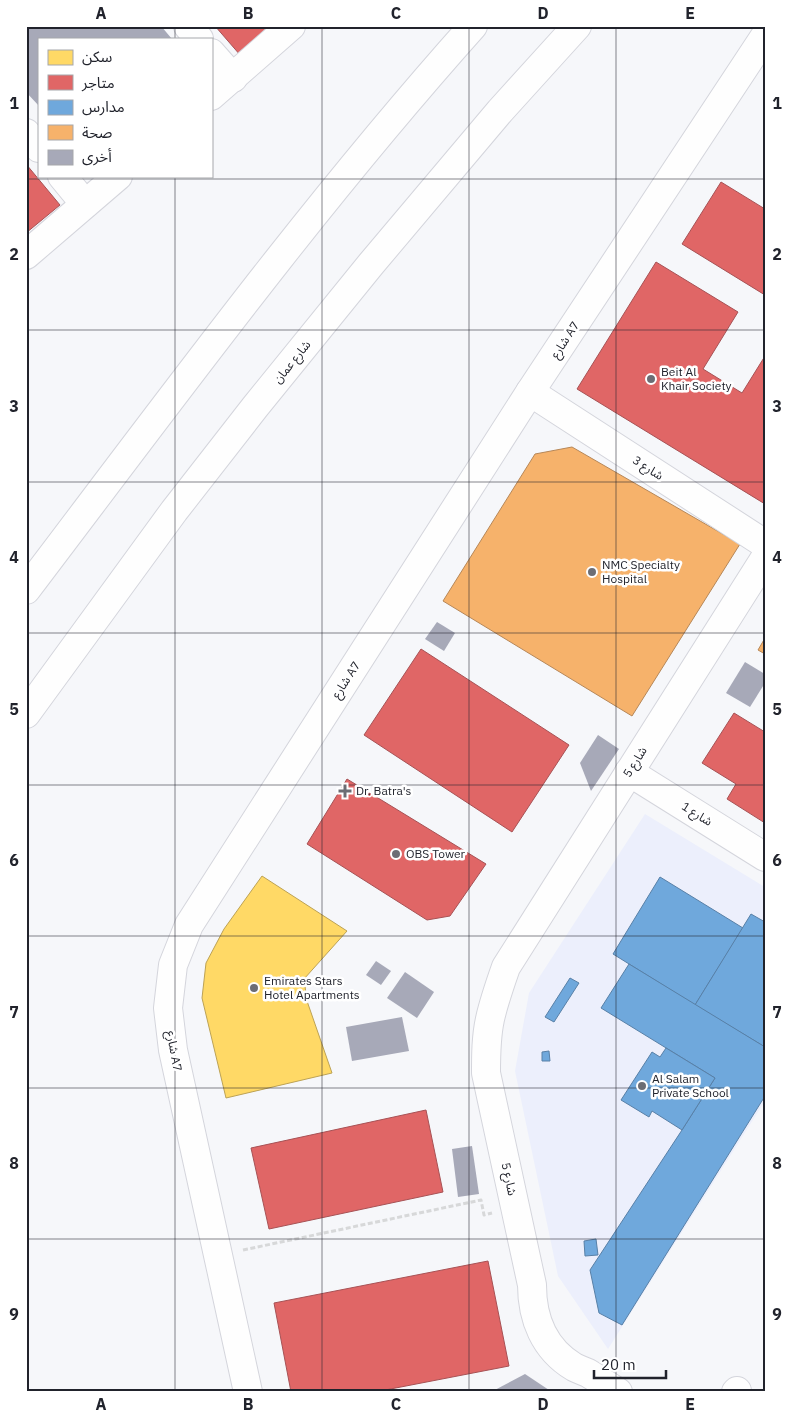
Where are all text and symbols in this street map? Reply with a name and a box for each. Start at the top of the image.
text: A [96,3,107,23]
text: B [243,3,254,23]
text: C [391,3,401,23]
text: D [537,3,549,23]
text: E [685,3,695,23]
legend [38,38,212,178]
text: سكن [82,47,113,66]
text: متاجر [81,73,115,92]
text: 1 [9,93,19,113]
text: 1 [772,93,782,113]
text: مدارس [82,97,125,116]
text: صحة [82,123,112,142]
text: أخرى [82,147,112,166]
text: 2 [9,244,19,264]
text: 2 [772,244,782,264]
street label: شارع A7 [547,318,584,362]
street label: شارع عمان [270,337,315,387]
place label: Beit Al Khair Society [661,364,732,393]
marker: Beit Al Khair Society [645,373,657,385]
text: 3 [9,396,19,416]
text: 3 [772,396,782,416]
street label: شارع 3 [629,452,666,485]
text: 4 [9,547,19,567]
text: 4 [772,547,782,567]
place label: NMC Specialty Hospital [602,557,680,586]
marker: NMC Specialty Hospital [586,566,598,578]
street label: شارع A7 [328,658,365,702]
text: 5 [9,699,19,719]
text: 5 [772,699,782,719]
street label: شارع 5 [619,744,651,781]
place label: Dr. Batra's [356,783,412,798]
marker: Dr. Batra's [338,784,352,798]
street label: شارع 1 [678,798,715,830]
place label: OBS Tower [406,846,466,861]
marker: OBS Tower [390,848,402,860]
text: 6 [9,850,19,870]
text: 6 [772,850,782,870]
place label: Emirates Stars Hotel Apartments [264,973,360,1002]
marker: Emirates Stars Hotel Apartments [248,982,260,994]
text: 7 [9,1002,19,1022]
text: 7 [772,1002,782,1022]
street label: شارع A7 [162,1029,185,1073]
place label: Al Salam Private School [652,1071,729,1100]
marker: Al Salam Private School [636,1080,648,1092]
text: 8 [9,1153,19,1173]
text: 8 [772,1153,782,1173]
street label: شارع 5 [497,1161,520,1197]
text: 9 [9,1304,19,1324]
text: 9 [772,1304,782,1324]
scale bar [594,1348,666,1380]
text: 20 m [601,1355,636,1374]
text: A [96,1394,107,1414]
text: B [243,1394,254,1414]
text: C [391,1394,401,1414]
text: D [537,1394,549,1414]
text: E [685,1394,695,1414]

